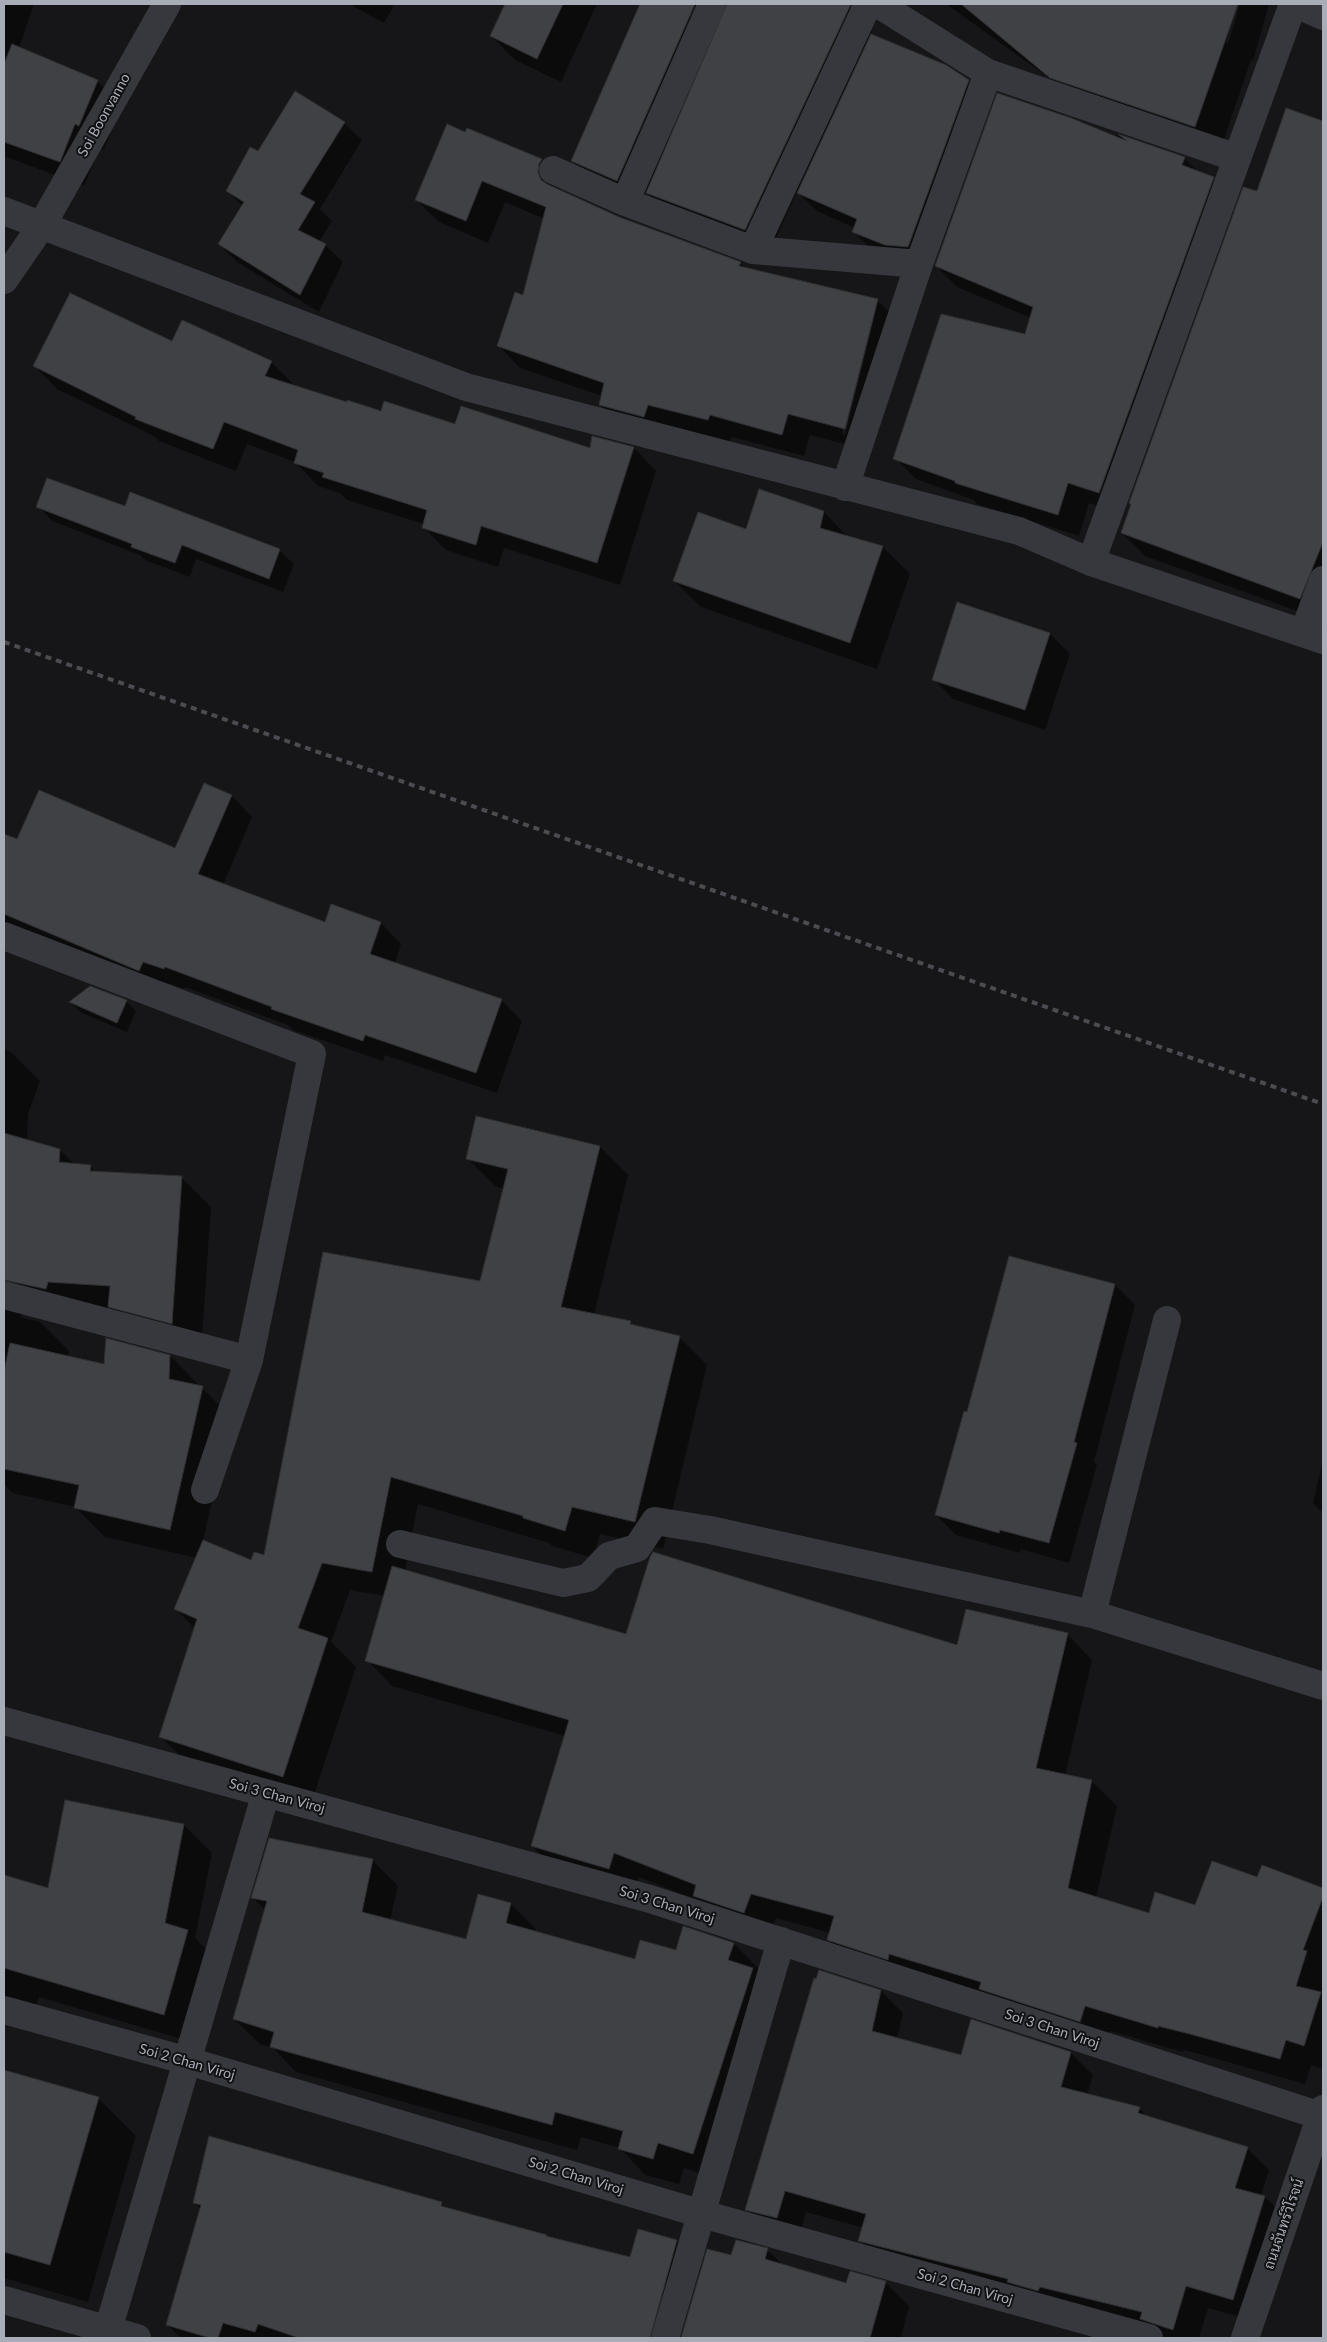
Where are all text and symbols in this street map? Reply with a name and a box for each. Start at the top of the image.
street label: Soi Boonvanno [74,70,134,160]
street label: Soi 3 Chan Viroj [227,1775,327,1817]
street label: Soi 3 Chan Viroj [617,1883,717,1927]
street label: Soi 3 Chan Viroj [1003,2006,1101,2052]
street label: Soi 2 Chan Viroj [137,2040,237,2084]
street label: Soi 2 Chan Viroj [526,2154,626,2198]
street label: ถนนจันทร์วิโรจน์ [1261,2177,1307,2271]
street label: Soi 2 Chan Viroj [915,2265,1015,2309]

